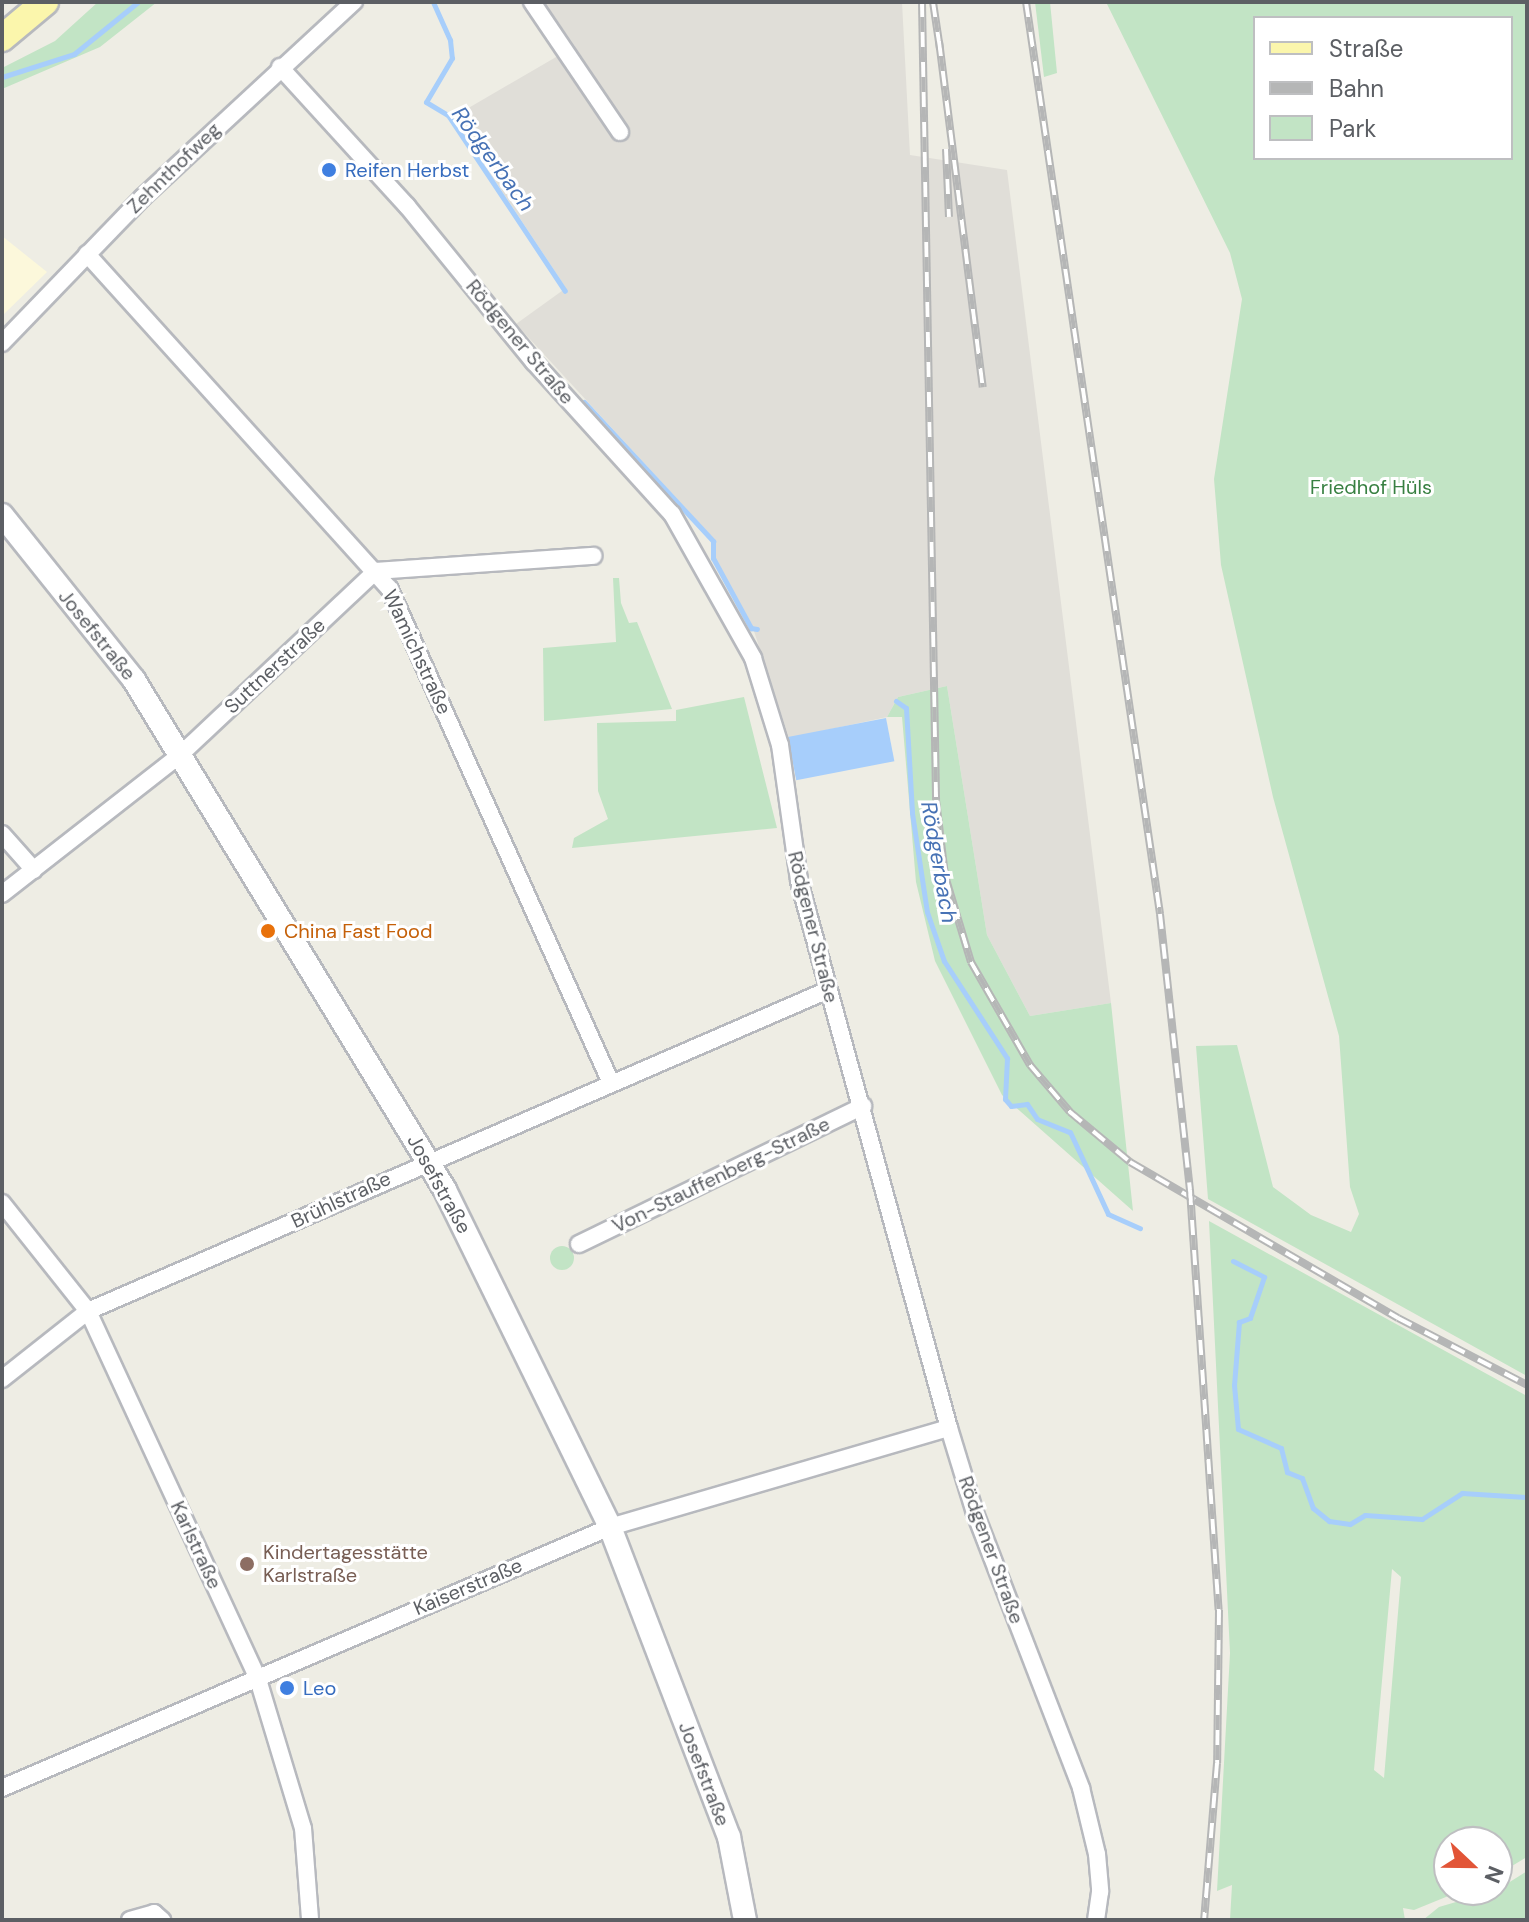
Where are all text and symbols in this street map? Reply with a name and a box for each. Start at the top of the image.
legend [1253,16,1513,160]
text: Straße [1329,33,1403,64]
text: Bahn [1329,73,1384,104]
water label: Rödgerbach [446,101,540,217]
text: Park [1329,113,1376,144]
street label: Zehnthofweg [122,118,226,218]
place label: Reifen Herbst [345,158,469,182]
marker: Reifen Herbst [320,161,338,179]
street label: Rödgener Straße [461,275,579,409]
park label: Friedhof Hüls [1310,475,1432,499]
street label: Josefstraße [53,585,141,685]
street label: Wamichstraße [378,586,456,718]
street label: Suttnerstraße [220,613,330,719]
water label: Rödgerbach [915,799,963,925]
street label: Rödgener Straße [783,849,843,1005]
place label: China Fast Food [284,919,433,943]
marker: China Fast Food [259,922,277,940]
street label: Von-Stauffenberg-Straße [608,1112,834,1238]
street label: Josefstraße [402,1130,476,1238]
street label: Brühlstraße [287,1167,395,1233]
street label: Rödgener Straße [953,1473,1029,1627]
street label: Karlstraße [165,1497,227,1593]
place label: Kindertagesstätte Karlstraße [263,1540,428,1587]
street label: Kaiserstraße [410,1553,526,1621]
marker: Kindertagesstätte Karlstraße [238,1555,256,1573]
place label: Leo [303,1676,336,1700]
marker: Leo [278,1679,296,1697]
street label: Josefstraße [673,1718,735,1830]
north arrow [1433,1826,1513,1906]
text: N [1477,1862,1510,1887]

